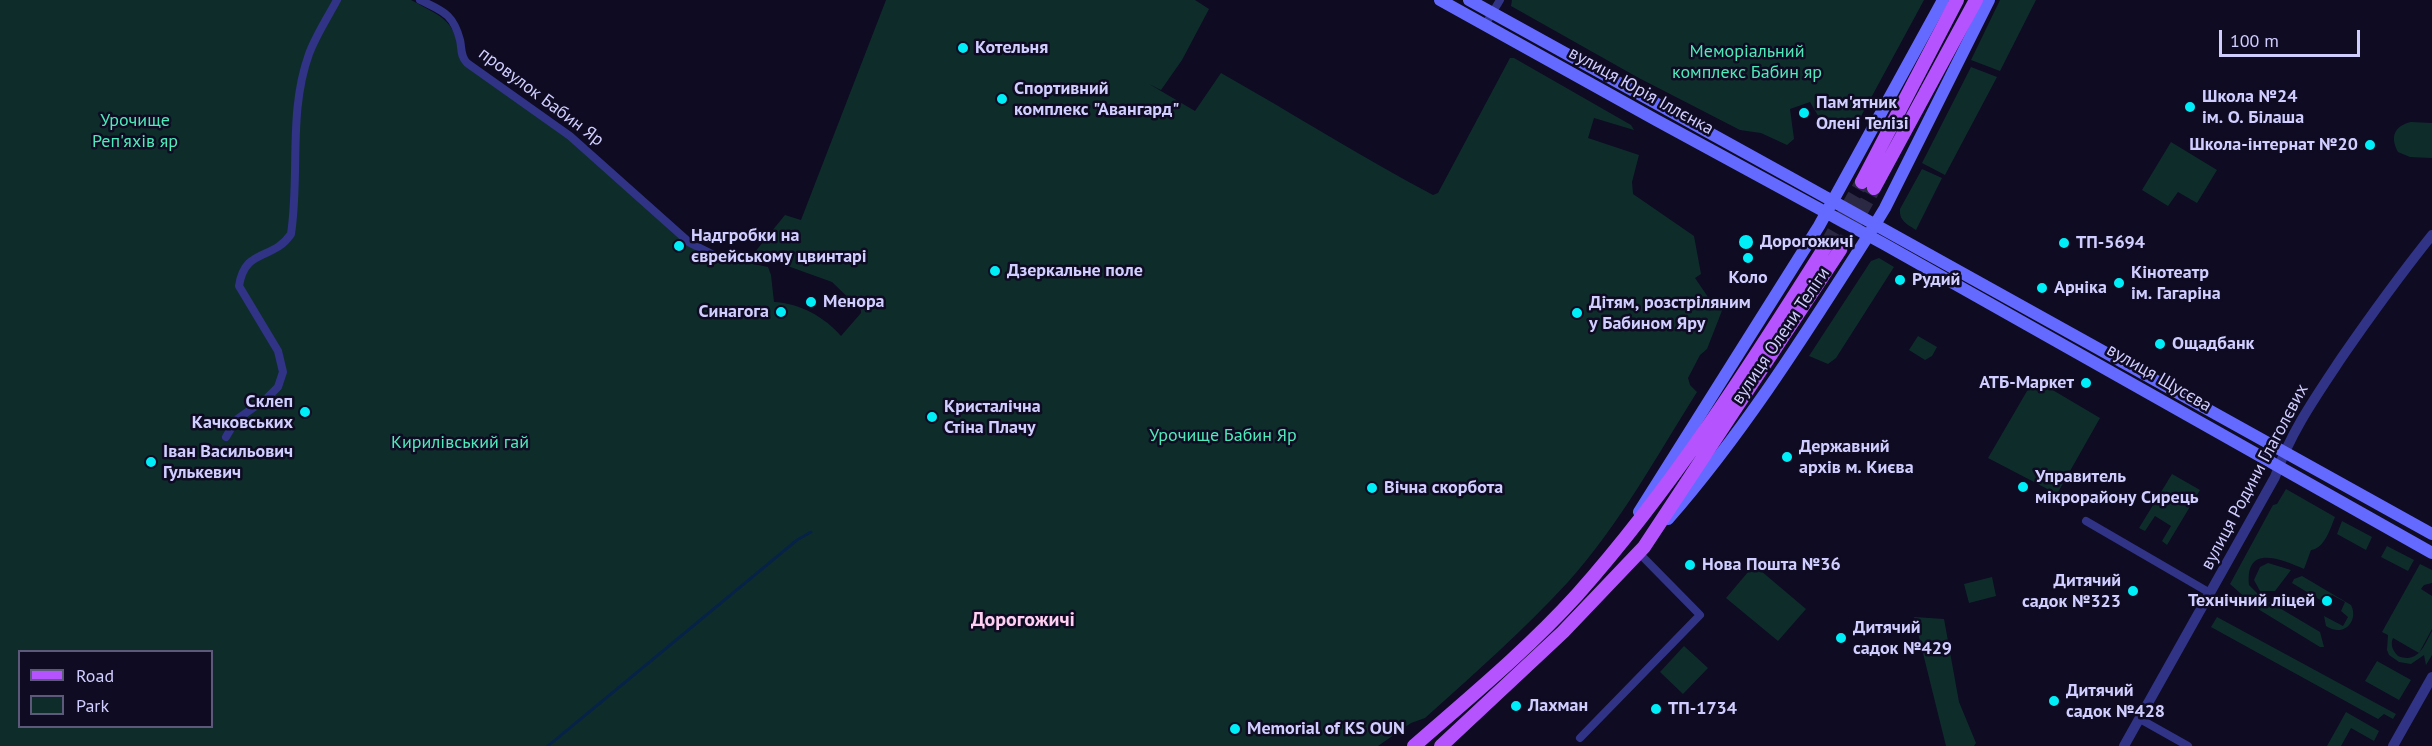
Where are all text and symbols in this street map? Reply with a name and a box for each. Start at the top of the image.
scale bar [2222,18,2363,56]
text: 100 m [2230,29,2279,52]
place label: Котельня [975,37,1048,59]
marker: Котельня [956,41,970,55]
park label: Меморіальний комплекс Бабин яр [1672,41,1822,84]
street label: вулиця Юрія Іллєнка [1565,42,1717,140]
street label: провулок Бабин Яр [474,43,608,151]
place label: Спортивний комплекс "Авангард" [1014,78,1180,121]
place label: Школа №24 ім. О. Білаша [2202,86,2304,128]
marker: Спортивний комплекс "Авангард" [995,92,1009,106]
place label: Пам'ятник Олені Телізі [1816,92,1909,134]
marker: Школа №24 ім. О. Білаша [2183,100,2197,114]
marker: Пам'ятник Олені Телізі [1797,106,1811,120]
park label: Урочище Реп'яхів яр [92,110,178,152]
place label: Школа-інтернат №20 [2189,134,2358,156]
marker: Школа-інтернат №20 [2363,138,2377,152]
place label: Надгробки на єврейському цвинтарі [691,225,867,268]
place label: Дорогожичі [1760,231,1854,253]
place label: ТП-5694 [2076,232,2145,254]
marker: Дорогожичі [1737,233,1755,251]
marker: ТП-5694 [2057,236,2071,250]
marker: Надгробки на єврейському цвинтарі [672,239,686,253]
marker: Коло [1741,251,1755,265]
place label: Дзеркальне поле [1007,260,1143,282]
place label: Кінотеатр ім. Гагаріна [2131,262,2221,304]
marker: Дзеркальне поле [988,264,1002,278]
street label: вулиця Олени Теліги [1727,264,1835,408]
place label: Коло [1728,267,1768,289]
place label: Рудий [1912,269,1960,291]
marker: Рудий [1893,273,1907,287]
marker: Кінотеатр ім. Гагаріна [2112,276,2126,290]
place label: Арніка [2054,277,2107,299]
marker: Арніка [2035,281,2049,295]
place label: Менора [823,291,885,313]
place label: Дітям, розстріляним у Бабином Яру [1589,292,1751,334]
marker: Менора [804,295,818,309]
place label: Синагога [699,301,769,323]
marker: Синагога [774,305,788,319]
marker: Дітям, розстріляним у Бабином Яру [1570,306,1584,320]
place label: Ощадбанк [2172,333,2254,355]
marker: Ощадбанк [2153,337,2167,351]
street label: вулиця Щусєва [2103,339,2215,417]
place label: АТБ-Маркет [1979,372,2074,394]
marker: АТБ-Маркет [2079,376,2093,390]
street label: вулиця Родини Глаголєвих [2197,380,2313,574]
place label: Склеп Качковських [192,391,293,434]
place label: Кристалічна Стіна Плачу [944,396,1041,438]
marker: Склеп Качковських [298,405,312,419]
marker: Кристалічна Стіна Плачу [925,410,939,424]
park label: Урочище Бабин Яр [1149,425,1297,447]
park label: Кирилівський гай [391,432,529,454]
place label: Державний архів м. Києва [1799,436,1914,478]
place label: Іван Васильович Гулькевич [163,441,293,484]
marker: Державний архів м. Києва [1780,450,1794,464]
marker: Іван Васильович Гулькевич [144,455,158,469]
place label: Управитель мікрорайону Сирець [2035,466,2199,508]
place label: Вічна скорбота [1384,477,1503,499]
marker: Управитель мікрорайону Сирець [2016,480,2030,494]
marker: Вічна скорбота [1365,481,1379,495]
place label: Нова Пошта №36 [1702,554,1841,576]
marker: Нова Пошта №36 [1683,558,1697,572]
place label: Дитячий садок №323 [2022,570,2121,612]
marker: Дитячий садок №323 [2126,584,2140,598]
place label: Технічний ліцей [2188,590,2315,612]
marker: Технічний ліцей [2320,594,2334,608]
district label: Дорогожичі [971,608,1075,632]
place label: Дитячий садок №429 [1853,617,1952,660]
marker: Дитячий садок №429 [1834,631,1848,645]
legend [18,650,213,728]
text: Road [76,664,114,687]
place label: Дитячий садок №428 [2066,680,2165,722]
text: Park [76,694,109,717]
marker: Дитячий садок №428 [2047,694,2061,708]
place label: Лахман [1528,695,1588,717]
place label: ТП-1734 [1668,698,1737,720]
marker: Лахман [1509,699,1523,713]
marker: ТП-1734 [1649,702,1663,716]
place label: Memorial of KS OUN [1247,718,1405,740]
marker: Memorial of KS OUN [1228,722,1242,736]

